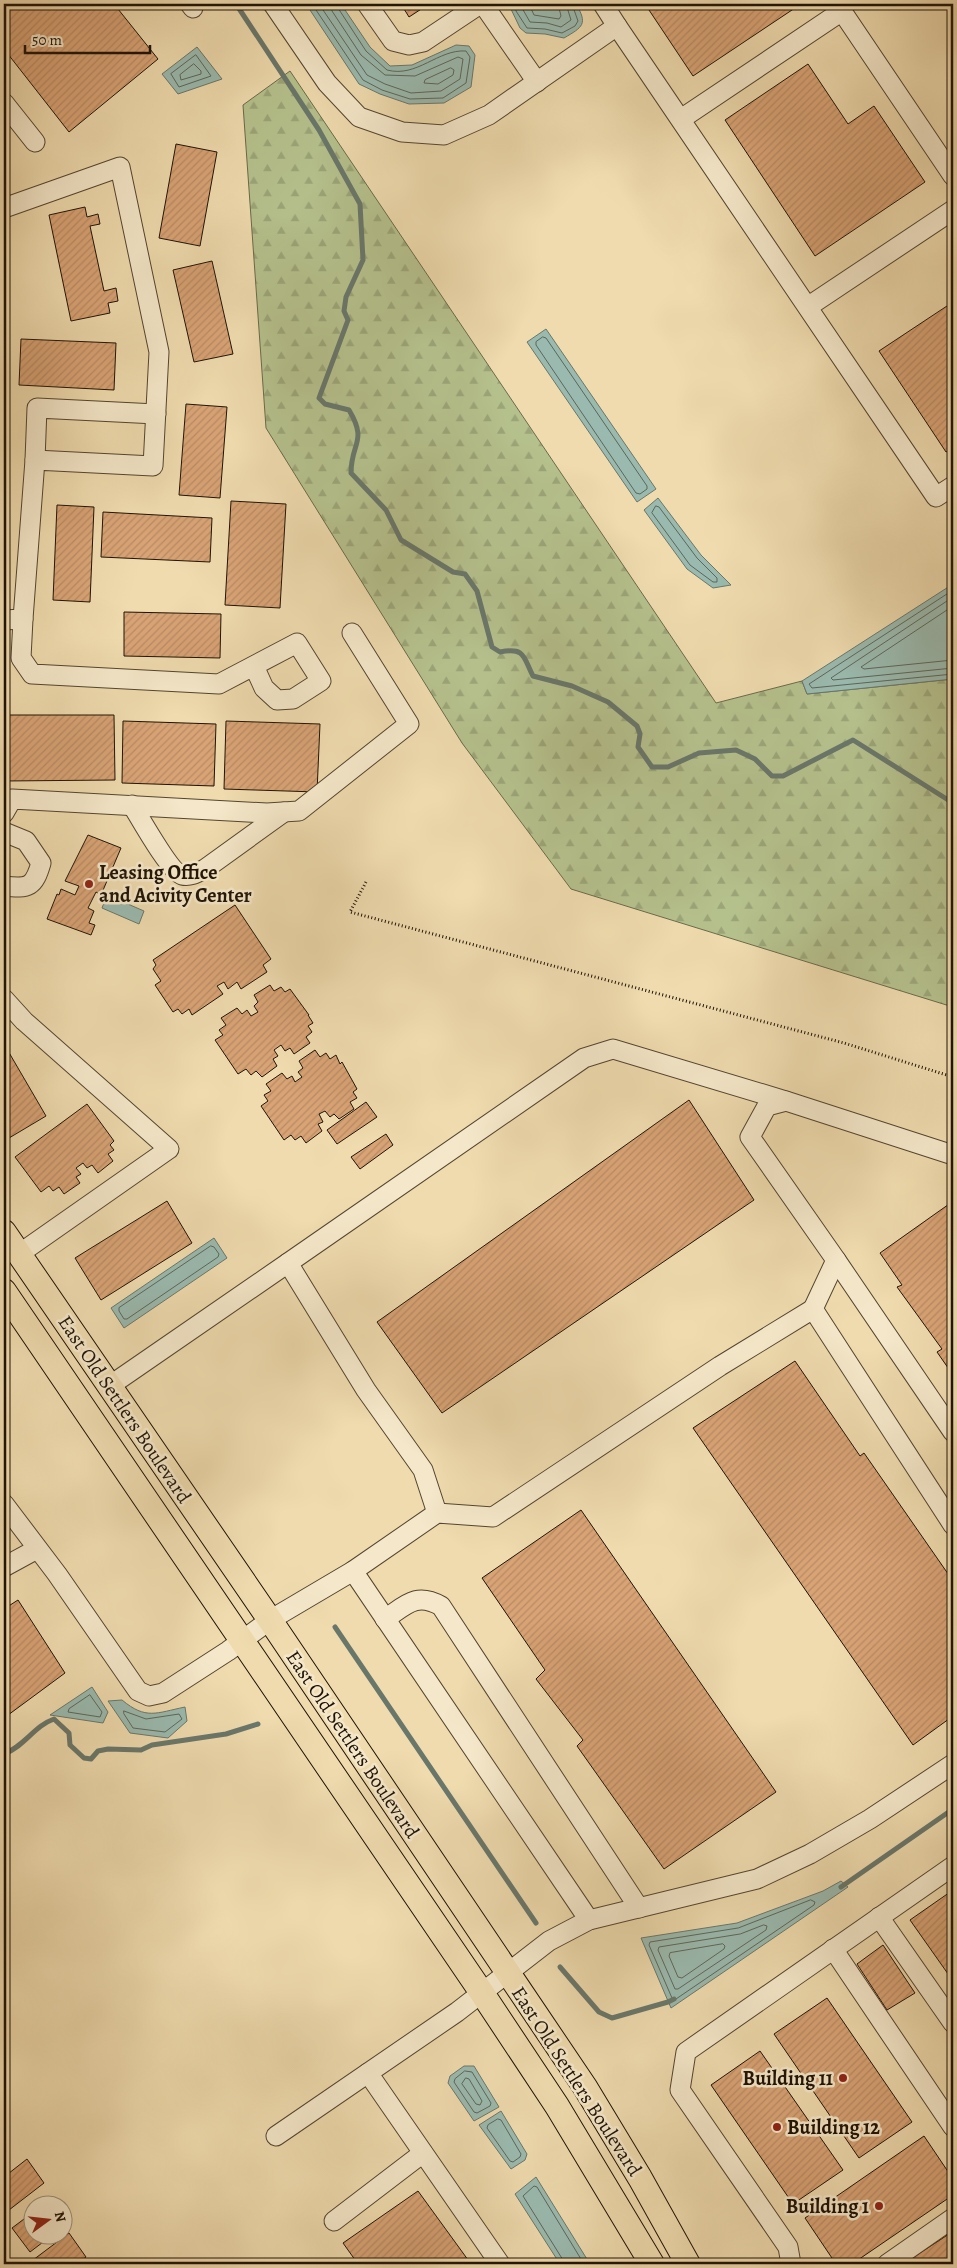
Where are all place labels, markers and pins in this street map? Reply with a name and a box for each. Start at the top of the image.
place label: Leasing Office and Acivity Center [99,859,252,909]
marker: Leasing Office and Acivity Center [83,878,95,890]
place label: Building 11 [743,2065,833,2092]
marker: Building 11 [837,2072,849,2084]
place label: Building 12 [787,2114,880,2141]
marker: Building 12 [771,2121,783,2133]
place label: Building 1 [786,2193,869,2220]
marker: Building 1 [873,2200,885,2212]

